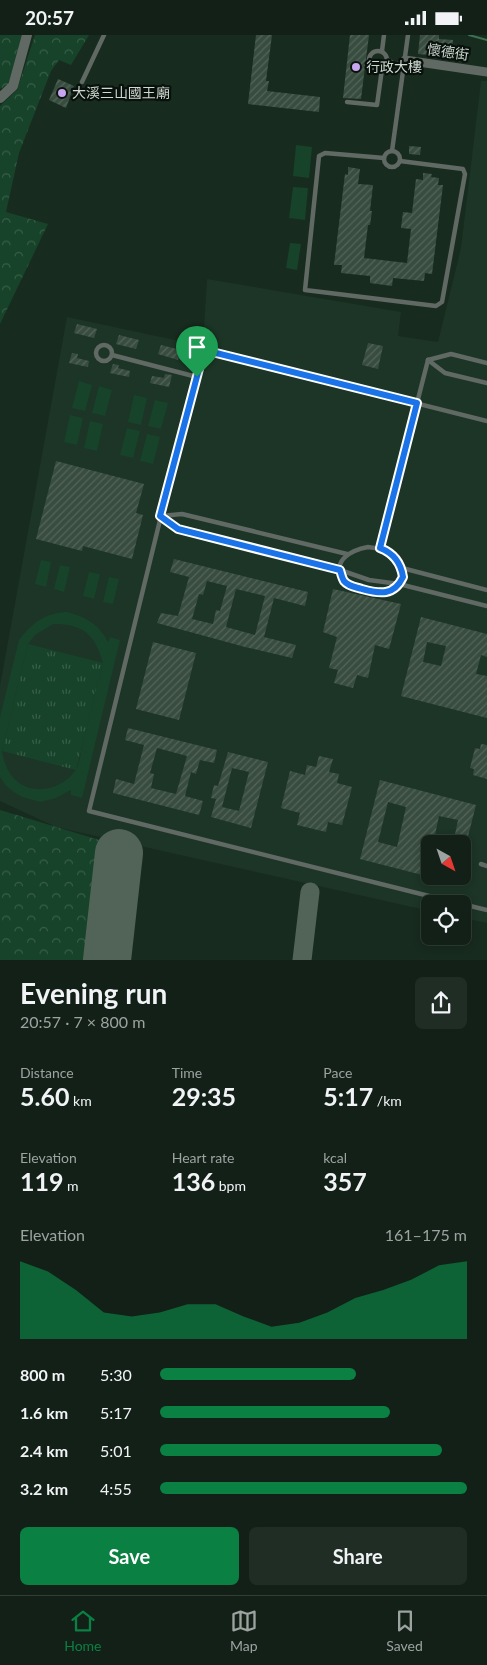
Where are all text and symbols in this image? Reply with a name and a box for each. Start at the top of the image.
text: 20:57 [25,6,74,29]
street label: 懷德街 [426,40,470,63]
place label: 行政大樓 [366,58,422,75]
marker: 行政大樓 [350,61,362,73]
place label: 大溪三山國王廟 [72,84,170,101]
marker: 大溪三山國王廟 [56,87,68,99]
pin [176,326,218,377]
icon: arrive [183,333,211,361]
north arrow [421,835,471,885]
map controls [421,835,471,945]
button: locate [421,895,471,945]
text: Evening run [20,976,167,1010]
button: share [415,977,467,1029]
text: 20:57 · 7 × 800 m [20,1012,145,1031]
text: Distance [20,1064,74,1081]
text: Time [172,1064,202,1081]
text: Pace [323,1064,352,1081]
text: 5.60 [20,1081,69,1111]
text: 29:35 [172,1081,236,1111]
text: 5:17 [323,1081,373,1111]
text: km [69,1092,92,1109]
text: /km [373,1092,402,1109]
text: Elevation [20,1149,77,1166]
text: Heart rate [172,1149,234,1166]
text: kcal [323,1149,347,1166]
text: 119 [20,1166,64,1196]
text: 136 [172,1166,215,1196]
text: 357 [323,1166,367,1196]
text: m [64,1177,79,1194]
text: bpm [215,1177,246,1194]
text: Elevation [20,1225,85,1244]
text: 161–175 m [385,1225,467,1244]
text: 800 m [20,1365,65,1384]
text: 5:30 [100,1365,132,1384]
text: 1.6 km [20,1403,68,1422]
text: 5:17 [100,1403,132,1422]
text: 2.4 km [20,1441,68,1460]
text: 5:01 [100,1441,132,1460]
text: 3.2 km [20,1479,68,1498]
text: 4:55 [100,1479,132,1498]
button: Save [20,1527,239,1585]
button: Share [249,1527,467,1585]
tab: Home [64,1607,102,1654]
tab: Map [230,1607,258,1654]
tab: Saved [386,1607,423,1654]

